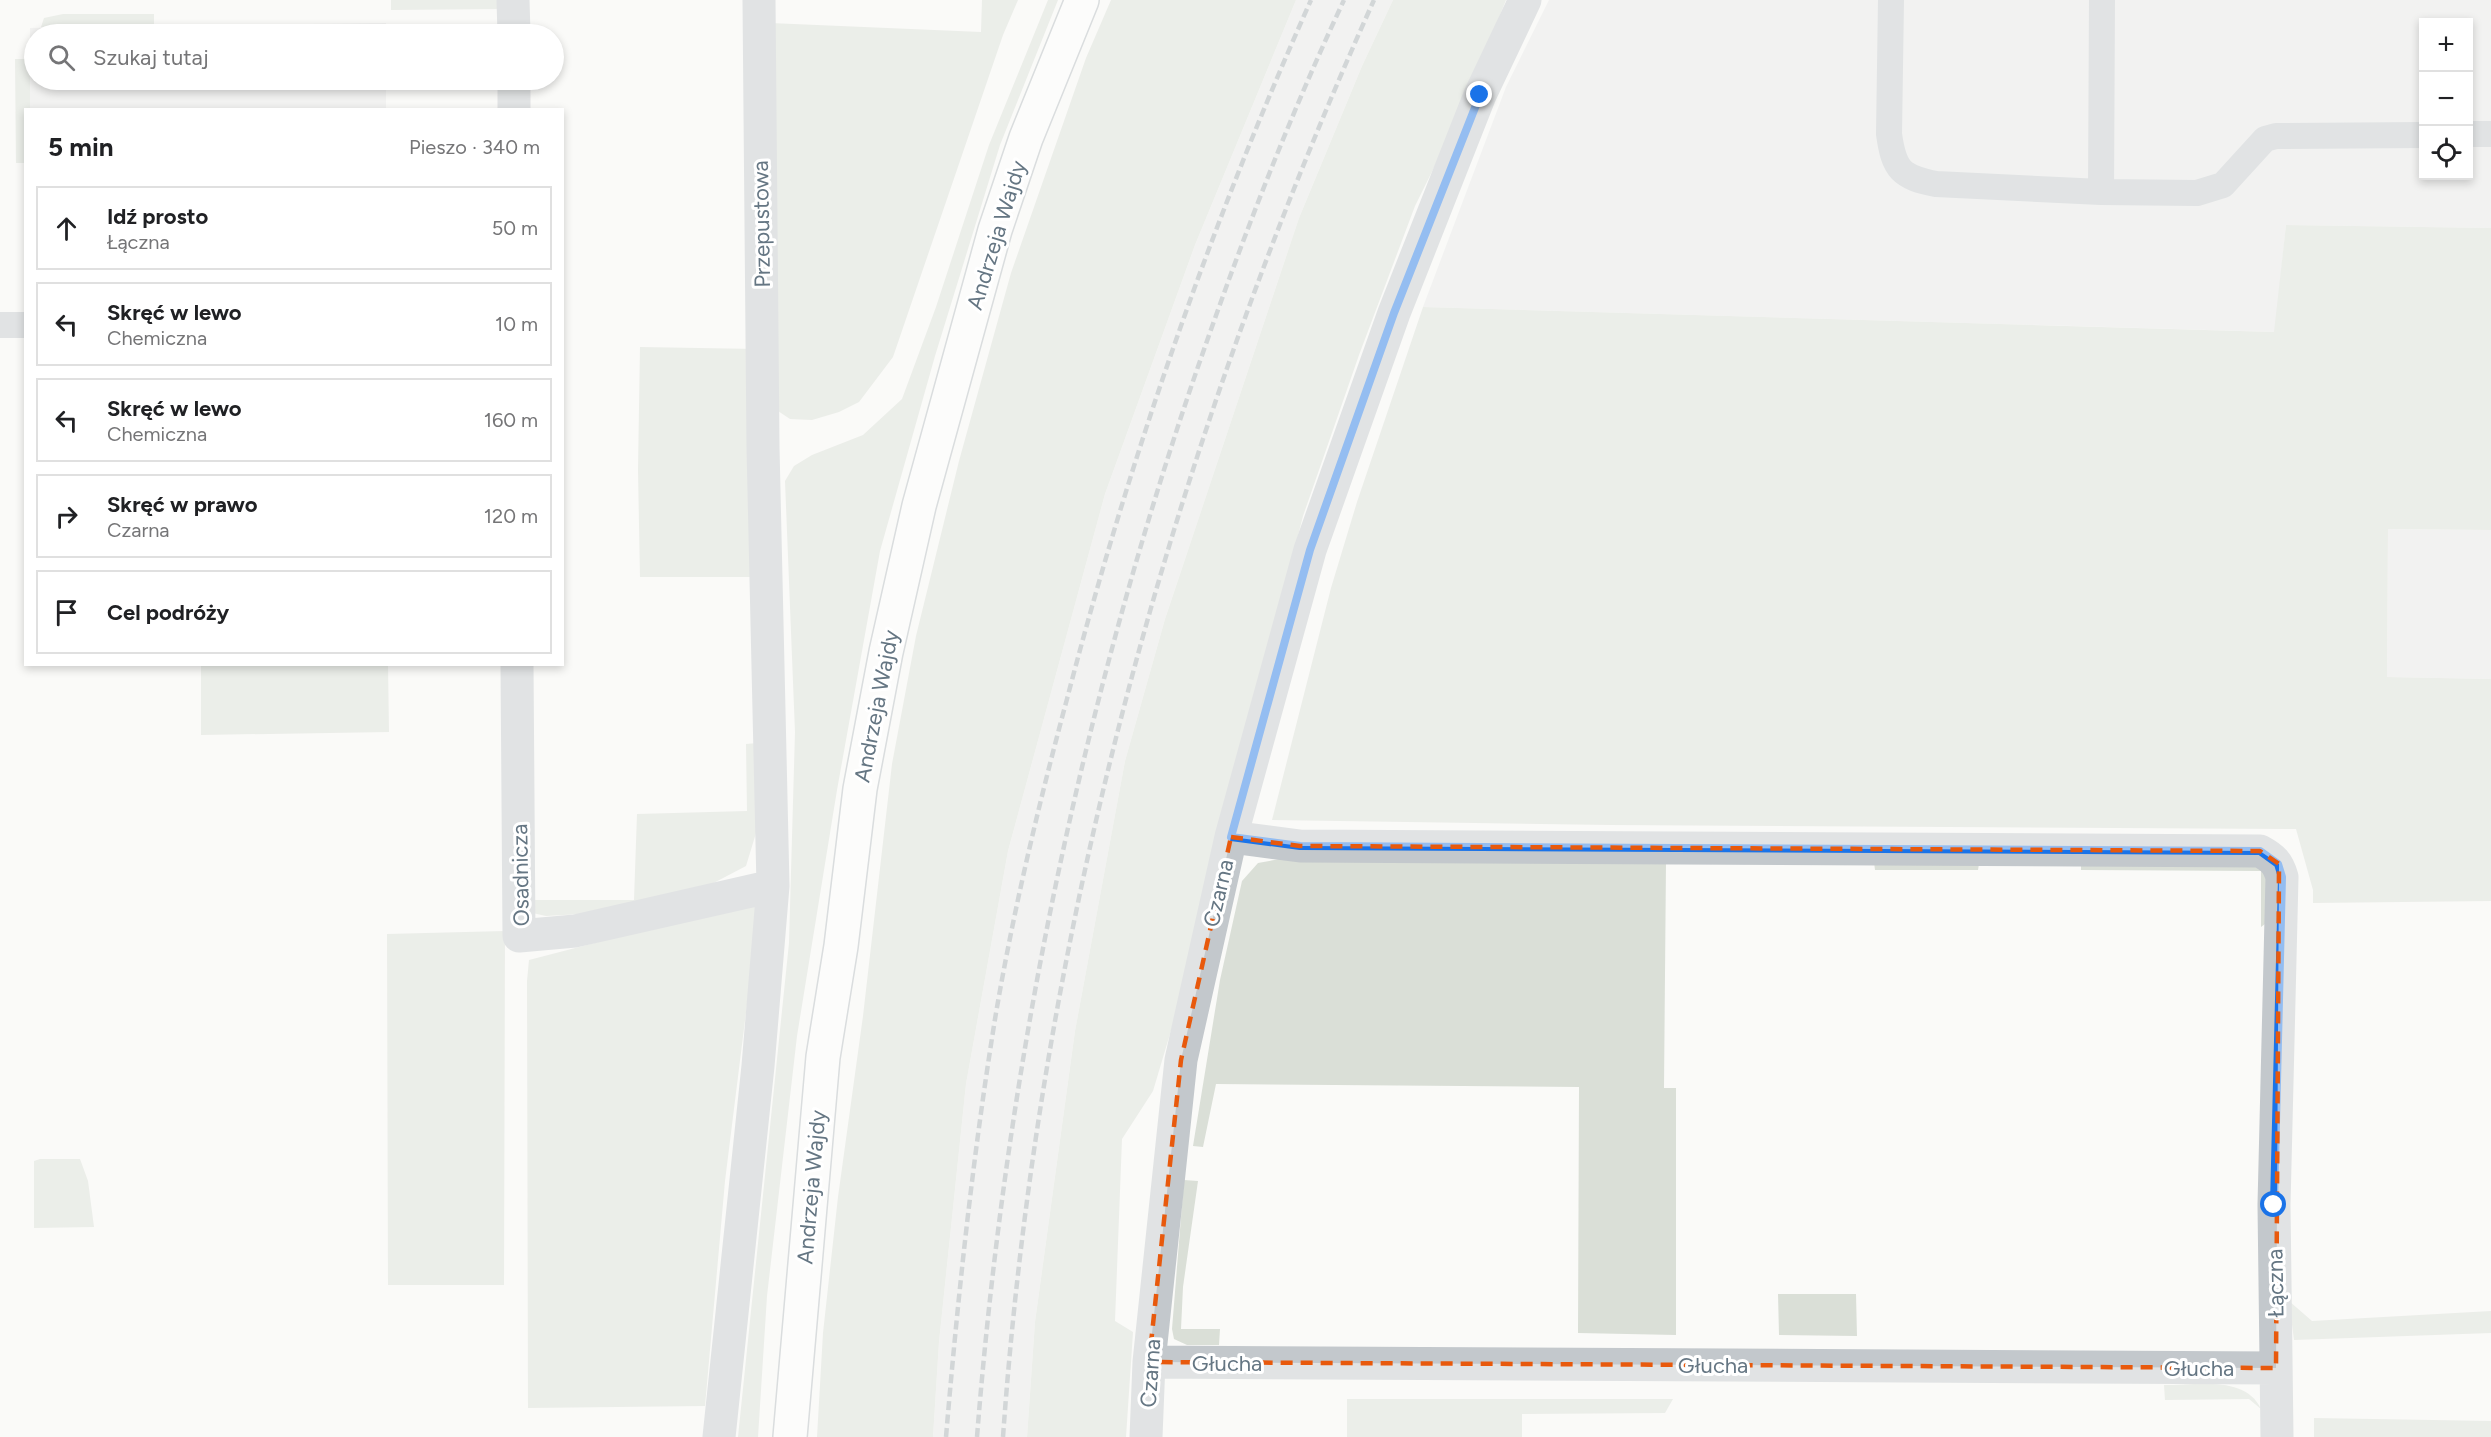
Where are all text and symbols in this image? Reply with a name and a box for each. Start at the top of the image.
map controls [2419,18,2473,180]
button: + [2419,18,2473,72]
search box [24,24,564,90]
icon: search [45,41,78,74]
text: Szukaj tutaj [93,44,209,71]
button: − [2419,72,2473,126]
route end [1466,81,1492,107]
button: locate [2419,126,2473,180]
text: 5 min [48,131,114,163]
text: Pieszo · 340 m [409,135,540,159]
street label: Andrzeja Wajdy [961,157,1032,313]
street label: Przepustowa [747,160,776,288]
text: Idź prosto [107,203,208,230]
icon: ahead [50,212,83,245]
text: 50 m [492,216,538,240]
text: Łączna [107,230,170,254]
text: Skręć w lewo [107,299,242,326]
icon: left [50,308,83,341]
text: 10 m [495,312,538,336]
text: Chemiczna [107,326,207,350]
text: Skręć w lewo [107,395,242,422]
icon: left [50,404,83,437]
text: 160 m [484,408,538,432]
text: Chemiczna [107,422,207,446]
text: Skręć w prawo [107,491,257,518]
icon: right [50,500,83,533]
text: 120 m [484,504,538,528]
text: Czarna [107,518,170,542]
icon: arrive [50,596,83,629]
text: Cel podróży [107,599,229,626]
street label: Andrzeja Wajdy [848,627,905,785]
street label: Osadnicza [506,823,535,927]
street label: Czarna [1198,857,1239,930]
street label: Andrzeja Wajdy [791,1108,832,1265]
route start [2260,1191,2286,1217]
street label: Łączna [2261,1248,2290,1318]
street label: Czarna [1135,1338,1166,1408]
street label: Głucha [1192,1350,1262,1377]
street label: Głucha [1678,1352,1748,1379]
street label: Głucha [2164,1355,2234,1382]

